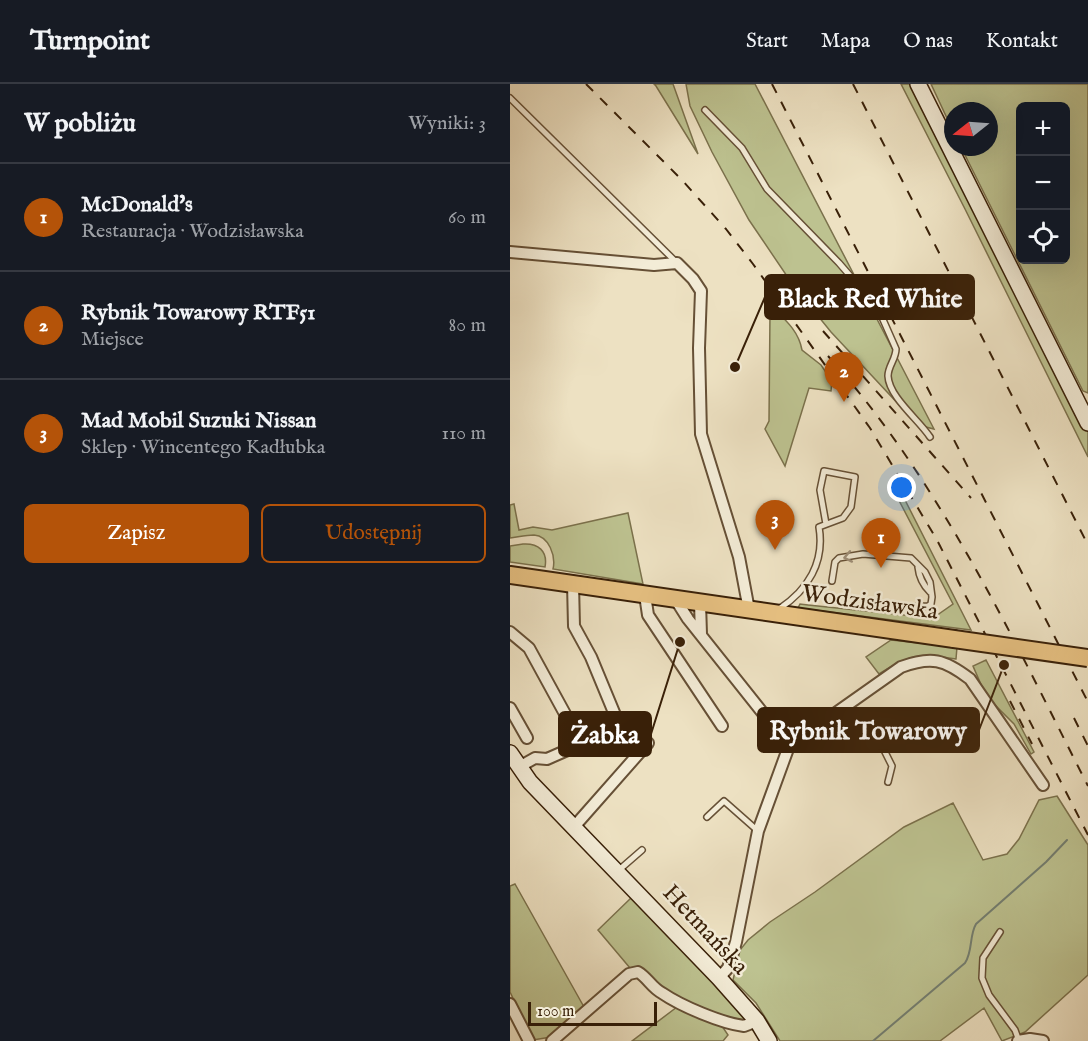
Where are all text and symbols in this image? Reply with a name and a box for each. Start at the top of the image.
text: Turnpoint [30,24,150,59]
text: Start [746,28,788,55]
text: Mapa [821,28,870,55]
text: O nas [903,28,953,55]
text: Kontakt [986,28,1058,55]
north arrow [944,102,998,156]
map controls [1016,102,1070,264]
button: + [1016,102,1070,156]
text: W pobliżu [24,107,136,140]
text: Wyniki: 3 [408,111,486,136]
button: − [1016,156,1070,210]
text: McDonald's [81,191,193,219]
text: 1 [40,205,47,230]
text: 60 m [448,205,486,230]
button: locate [1016,210,1070,264]
text: Restauracja · Wodzisławska [81,219,304,244]
callout: Black Red White [765,275,974,319]
text: Black Red White [778,283,963,316]
text: Rybnik Towarowy RTF51 [81,299,316,327]
text: 2 [39,313,48,338]
text: 80 m [449,313,486,338]
text: Miejsce [81,327,144,352]
pin: 2 [824,352,864,402]
text: Mad Mobil Suzuki Nissan [81,407,317,435]
text: 3 [40,421,47,446]
text: 110 m [442,421,486,446]
text: Sklep · Wincentego Kadłubka [81,435,325,460]
your location [887,473,916,502]
pin: 3 [756,500,794,550]
button: Zapisz [24,504,249,563]
button: Udostępnij [261,504,486,563]
pin: 1 [862,518,901,568]
one-way arrow [843,550,853,563]
street label: Wodzisławska [800,578,941,628]
callout: Rybnik Towarowy [758,708,979,752]
callout: Żabka [559,712,651,756]
text: Rybnik Towarowy [769,715,968,748]
text: Żabka [571,719,640,752]
street label: Hetmańska [655,878,755,982]
scale bar [528,999,657,1026]
text: 100 m [537,1002,574,1022]

